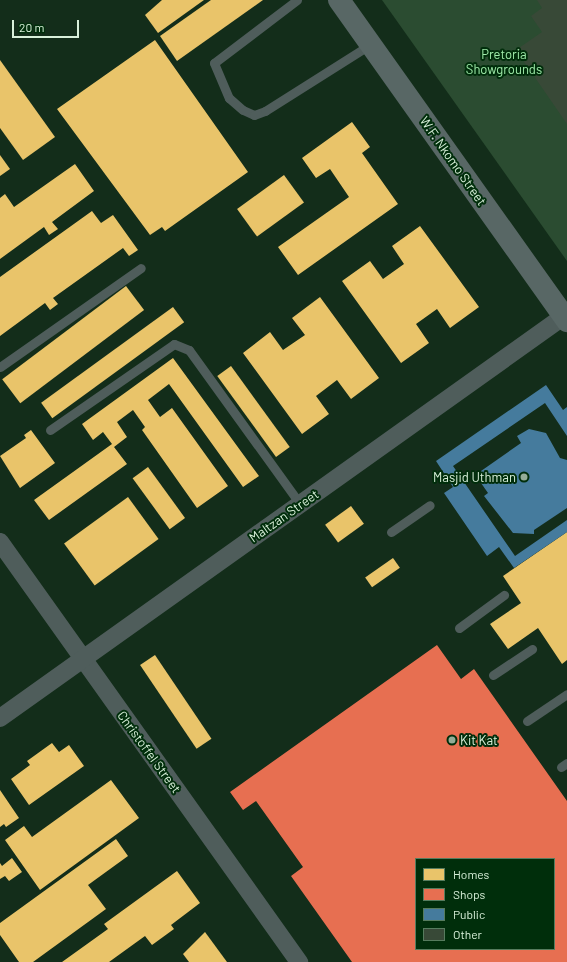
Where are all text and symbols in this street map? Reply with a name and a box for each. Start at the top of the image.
scale bar [14,12,81,38]
text: 20 m [19,20,45,34]
park label: Pretoria Showgrounds [466,47,542,78]
street label: W.F. Nkomo Street [417,114,489,208]
place label: Masjid Uthman [433,469,516,485]
marker: Masjid Uthman [519,472,529,482]
street label: Maltzan Street [246,486,322,546]
street label: Christoffel Street [114,708,184,796]
place label: Kit Kat [460,732,498,748]
marker: Kit Kat [447,735,457,745]
legend [415,858,555,950]
text: Homes [453,867,489,881]
text: Shops [453,887,485,901]
text: Public [453,907,485,921]
text: Other [453,927,482,941]

